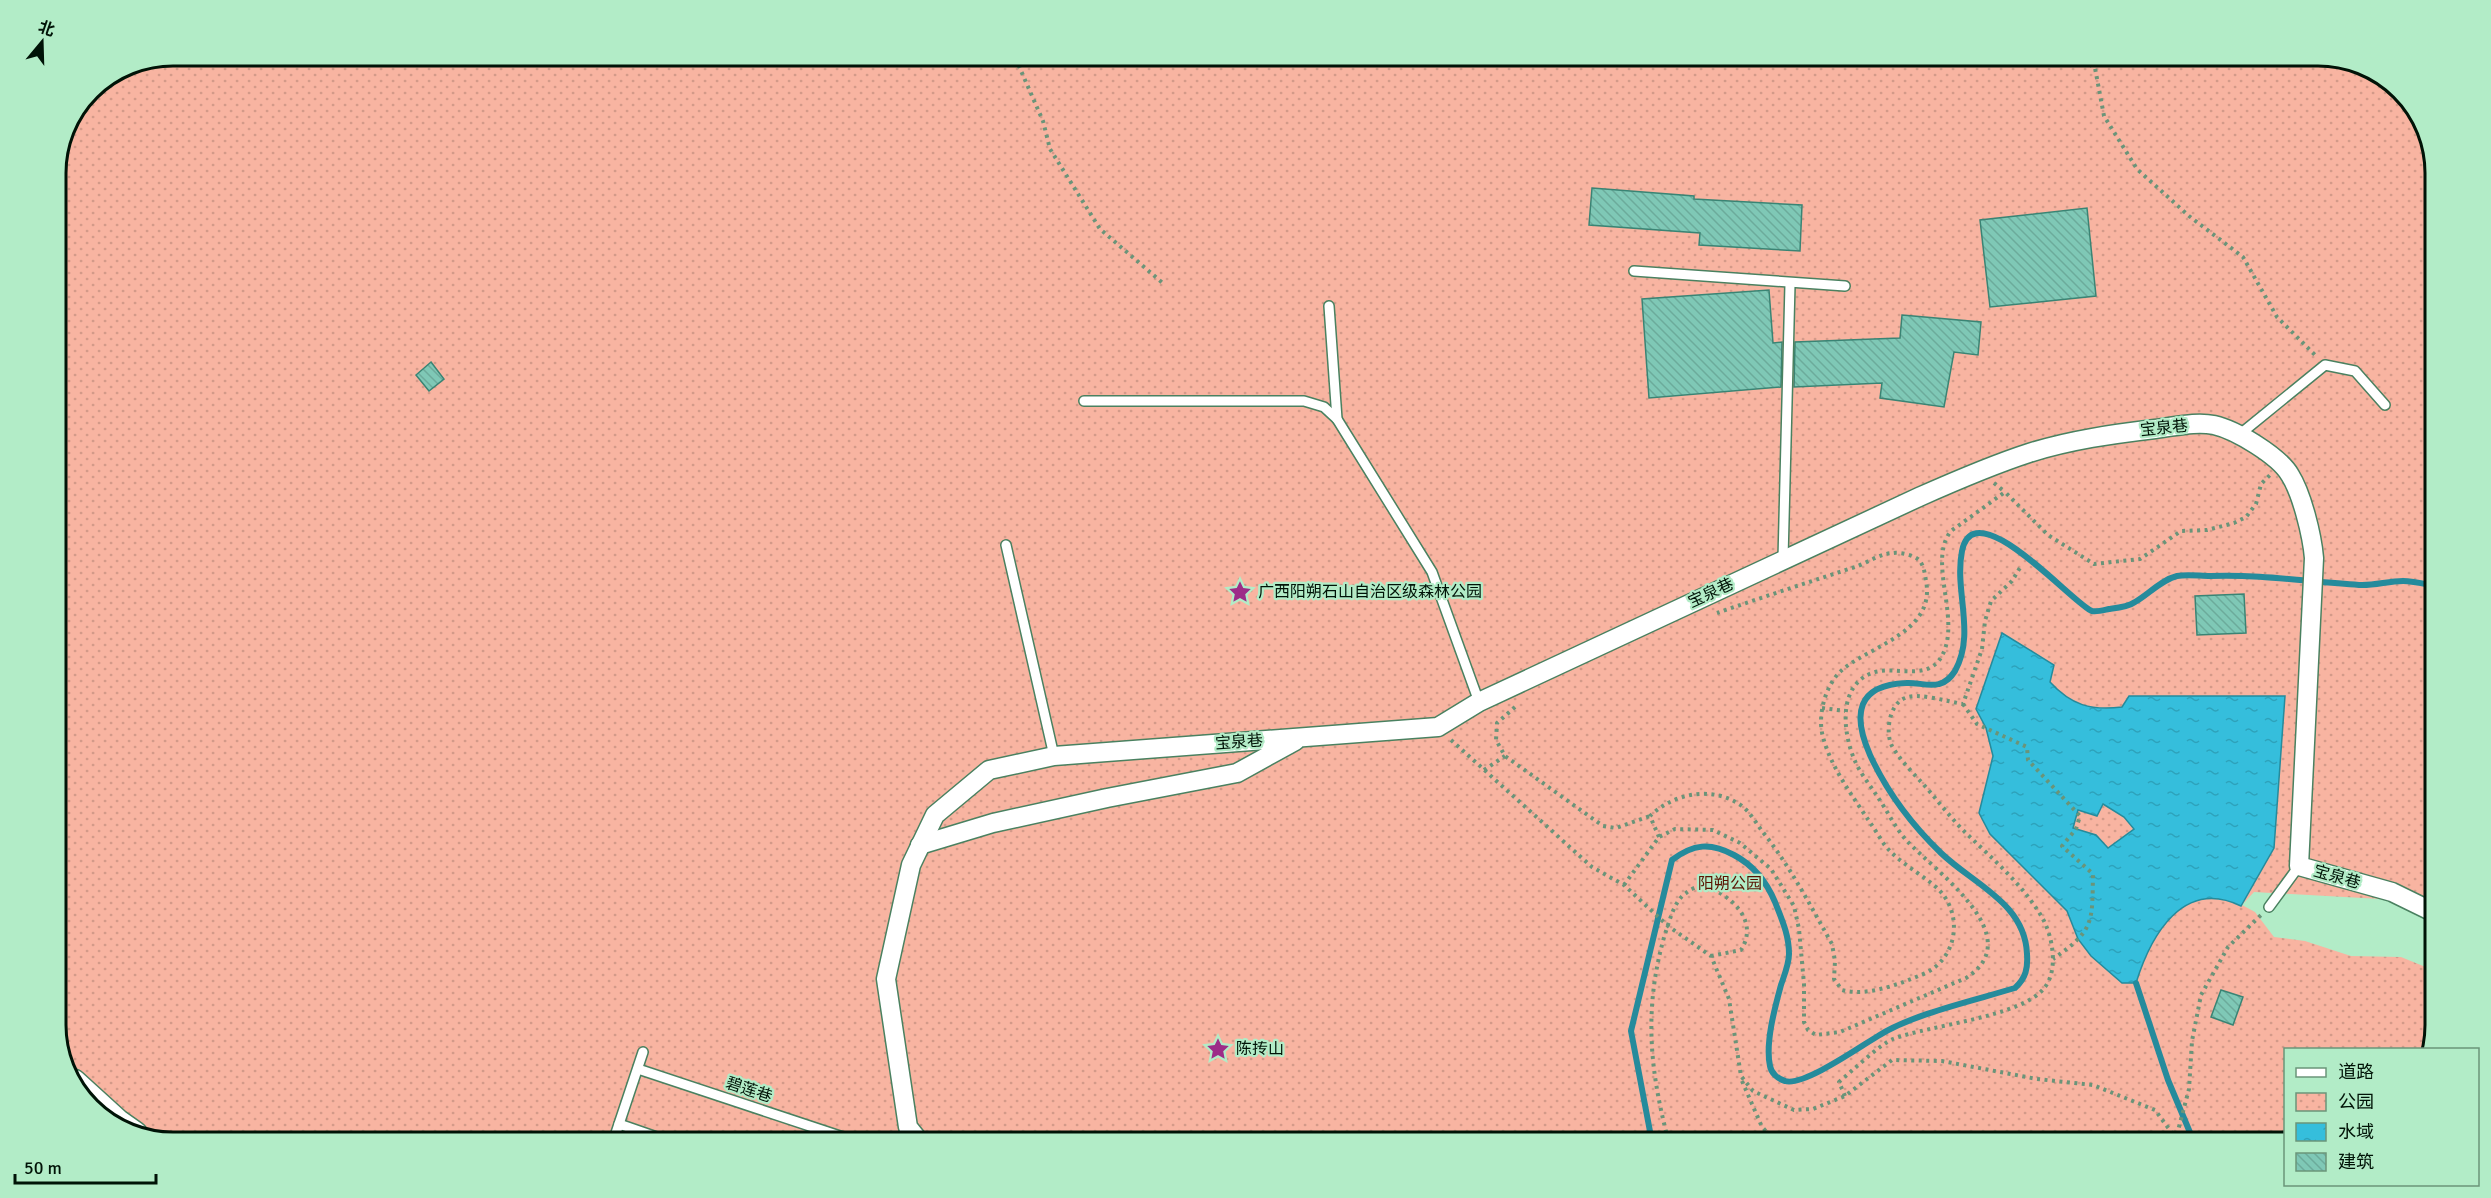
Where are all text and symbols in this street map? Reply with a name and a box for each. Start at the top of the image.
north arrow [12,12,72,72]
text: 北 [36,17,57,41]
street label: 宝泉巷 [2139,416,2189,440]
street label: 宝泉巷 [1685,574,1737,612]
place icon: 广西阳朔石山自治区级森林公园 [1227,579,1253,605]
place label: 广西阳朔石山自治区级森林公园 [1258,582,1482,602]
street label: 宝泉巷 [1214,730,1264,754]
street label: 宝泉巷 [2311,861,2363,893]
park label: 阳朔公园 [1698,874,1762,894]
place icon: 陈抟山 [1205,1036,1231,1062]
place label: 陈抟山 [1236,1039,1284,1059]
legend [2284,1048,2479,1186]
text: 道路 [2338,1061,2374,1083]
street label: 碧莲巷 [723,1073,775,1107]
text: 公园 [2338,1091,2374,1113]
text: 水域 [2338,1121,2374,1143]
scale bar [15,1147,156,1185]
text: 建筑 [2338,1151,2374,1173]
text: 50 m [24,1157,62,1179]

